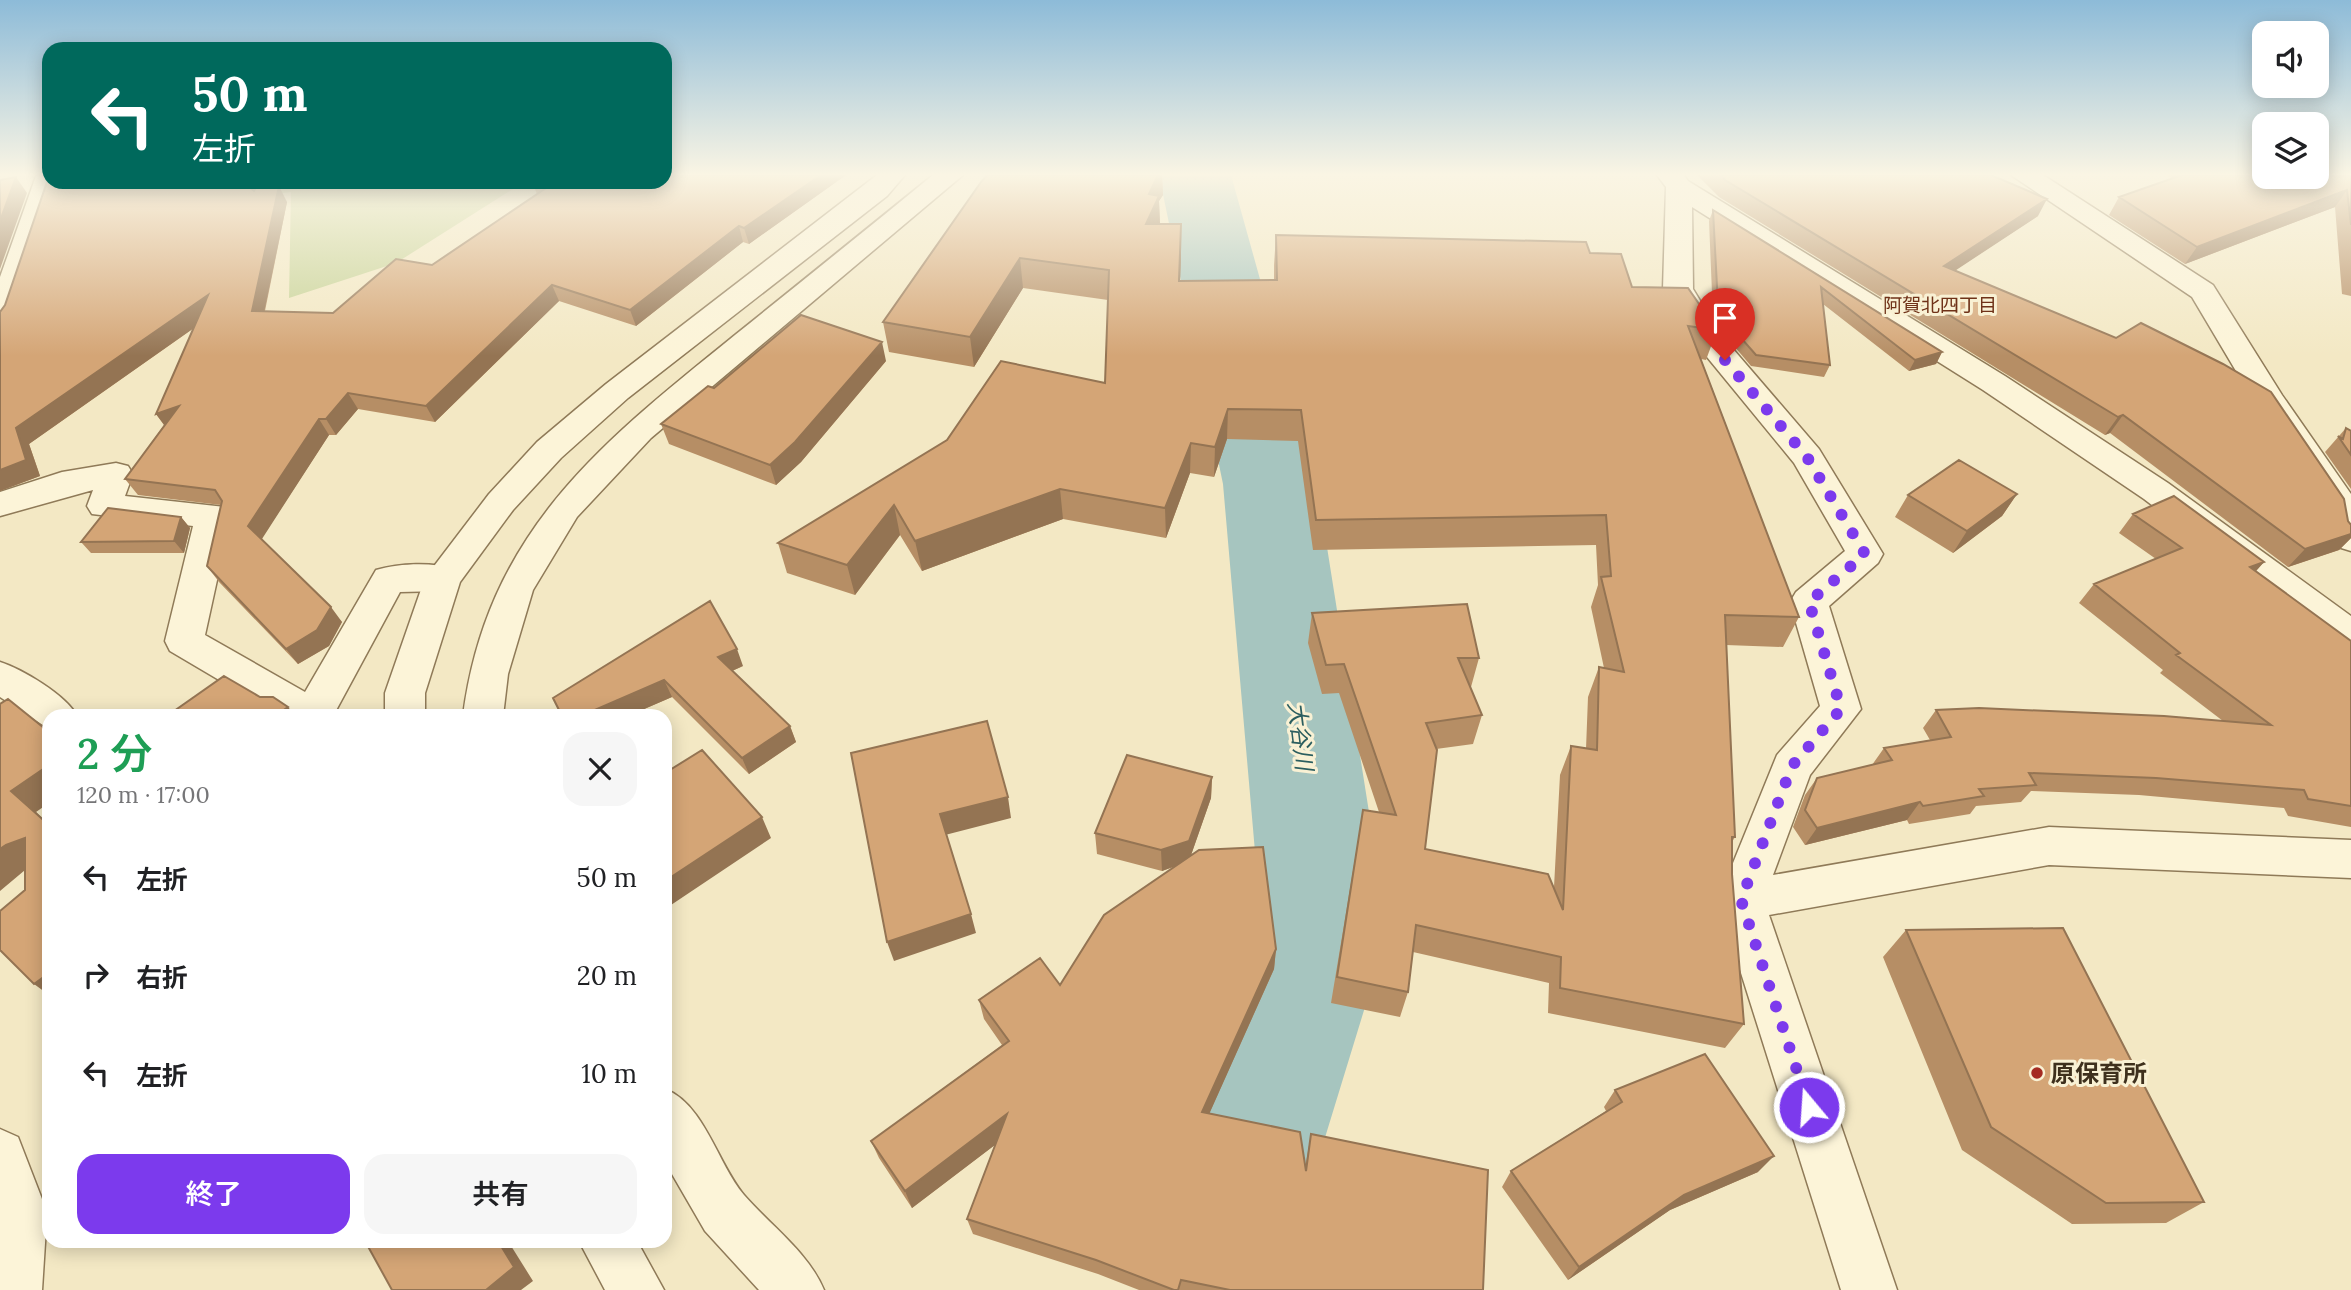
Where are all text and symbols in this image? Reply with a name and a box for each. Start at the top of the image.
map controls [2252,21,2329,189]
button: sound [2252,21,2329,98]
text: 50 m [192,62,308,124]
icon: left [77,70,168,161]
button: layers [2252,112,2329,189]
text: 左折 [192,128,256,169]
pin [1695,288,1755,360]
district label: 阿賀北四丁目 [1883,293,1997,317]
icon: arrive [1706,299,1744,337]
water label: 大谷川 [1282,700,1320,775]
text: 2 分 [77,727,152,781]
button: close [563,732,637,806]
text: 120 m · 17:00 [77,780,210,809]
icon: left [77,858,115,896]
text: 50 m [577,861,637,894]
text: 左折 [136,863,188,896]
icon: right [77,956,115,994]
text: 20 m [577,959,637,992]
text: 右折 [136,961,188,994]
icon: left [77,1054,115,1092]
text: 10 m [581,1057,637,1090]
place label: 原保育所 [2051,1058,2147,1089]
text: 左折 [136,1059,188,1092]
marker: 原保育所 [2029,1065,2045,1081]
position arrow [1772,1070,1846,1144]
button: 終了 [77,1154,350,1234]
button: 共有 [364,1154,637,1234]

